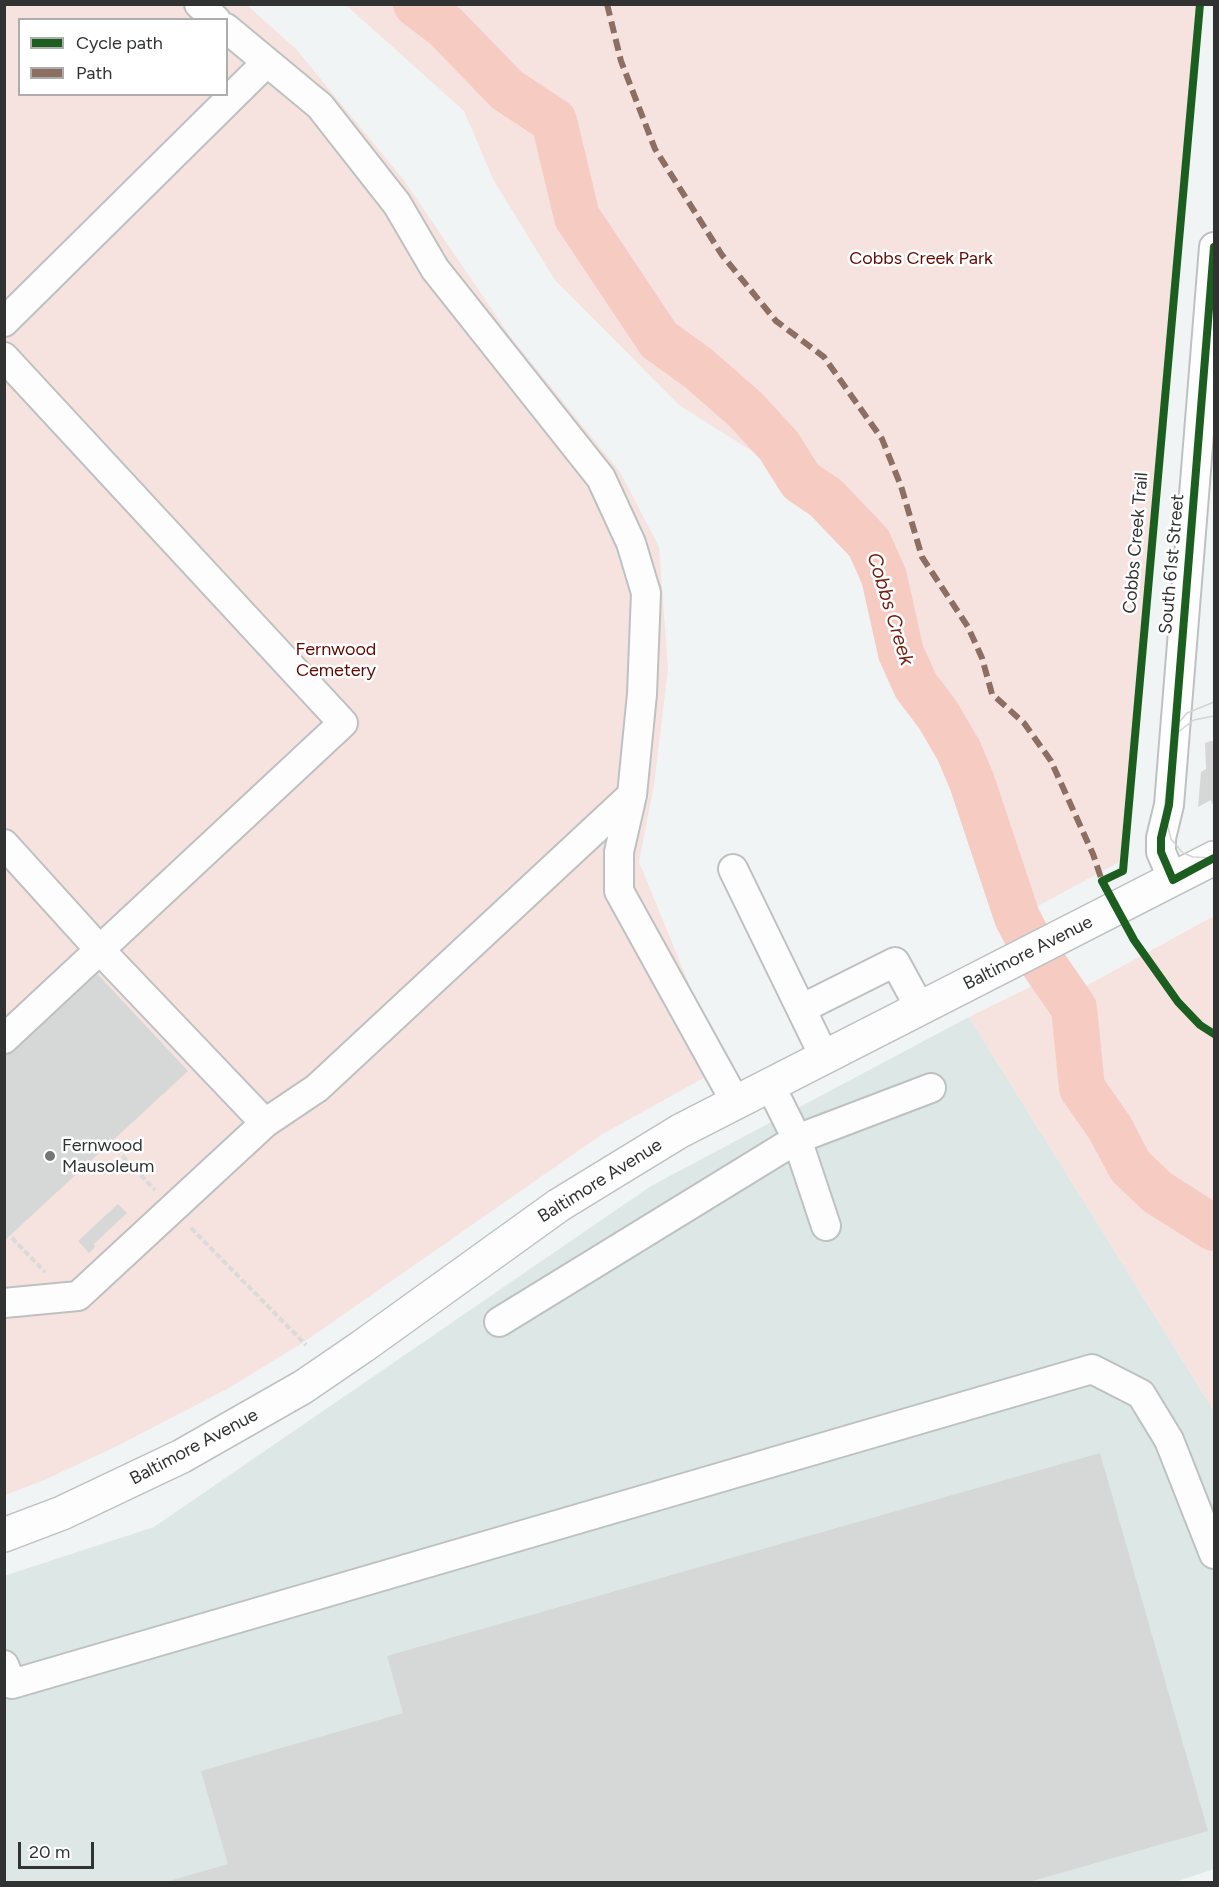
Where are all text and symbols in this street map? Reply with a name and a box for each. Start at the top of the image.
legend [18,18,228,96]
text: Cycle path [76,32,163,54]
text: Path [76,62,112,84]
park label: Cobbs Creek Park [849,248,993,270]
street label: Cobbs Creek Trail [1119,471,1153,615]
street label: South 61st Street [1155,493,1189,635]
water label: Cobbs Creek [861,550,919,668]
park label: Fernwood Cemetery [296,639,376,682]
street label: Baltimore Avenue [960,911,1096,995]
street label: Baltimore Avenue [534,1134,666,1228]
place label: Fernwood Mausoleum [62,1135,154,1178]
marker: Fernwood Mausoleum [43,1149,57,1163]
street label: Baltimore Avenue [126,1404,262,1490]
scale bar [21,1830,98,1868]
text: 20 m [29,1841,70,1863]

